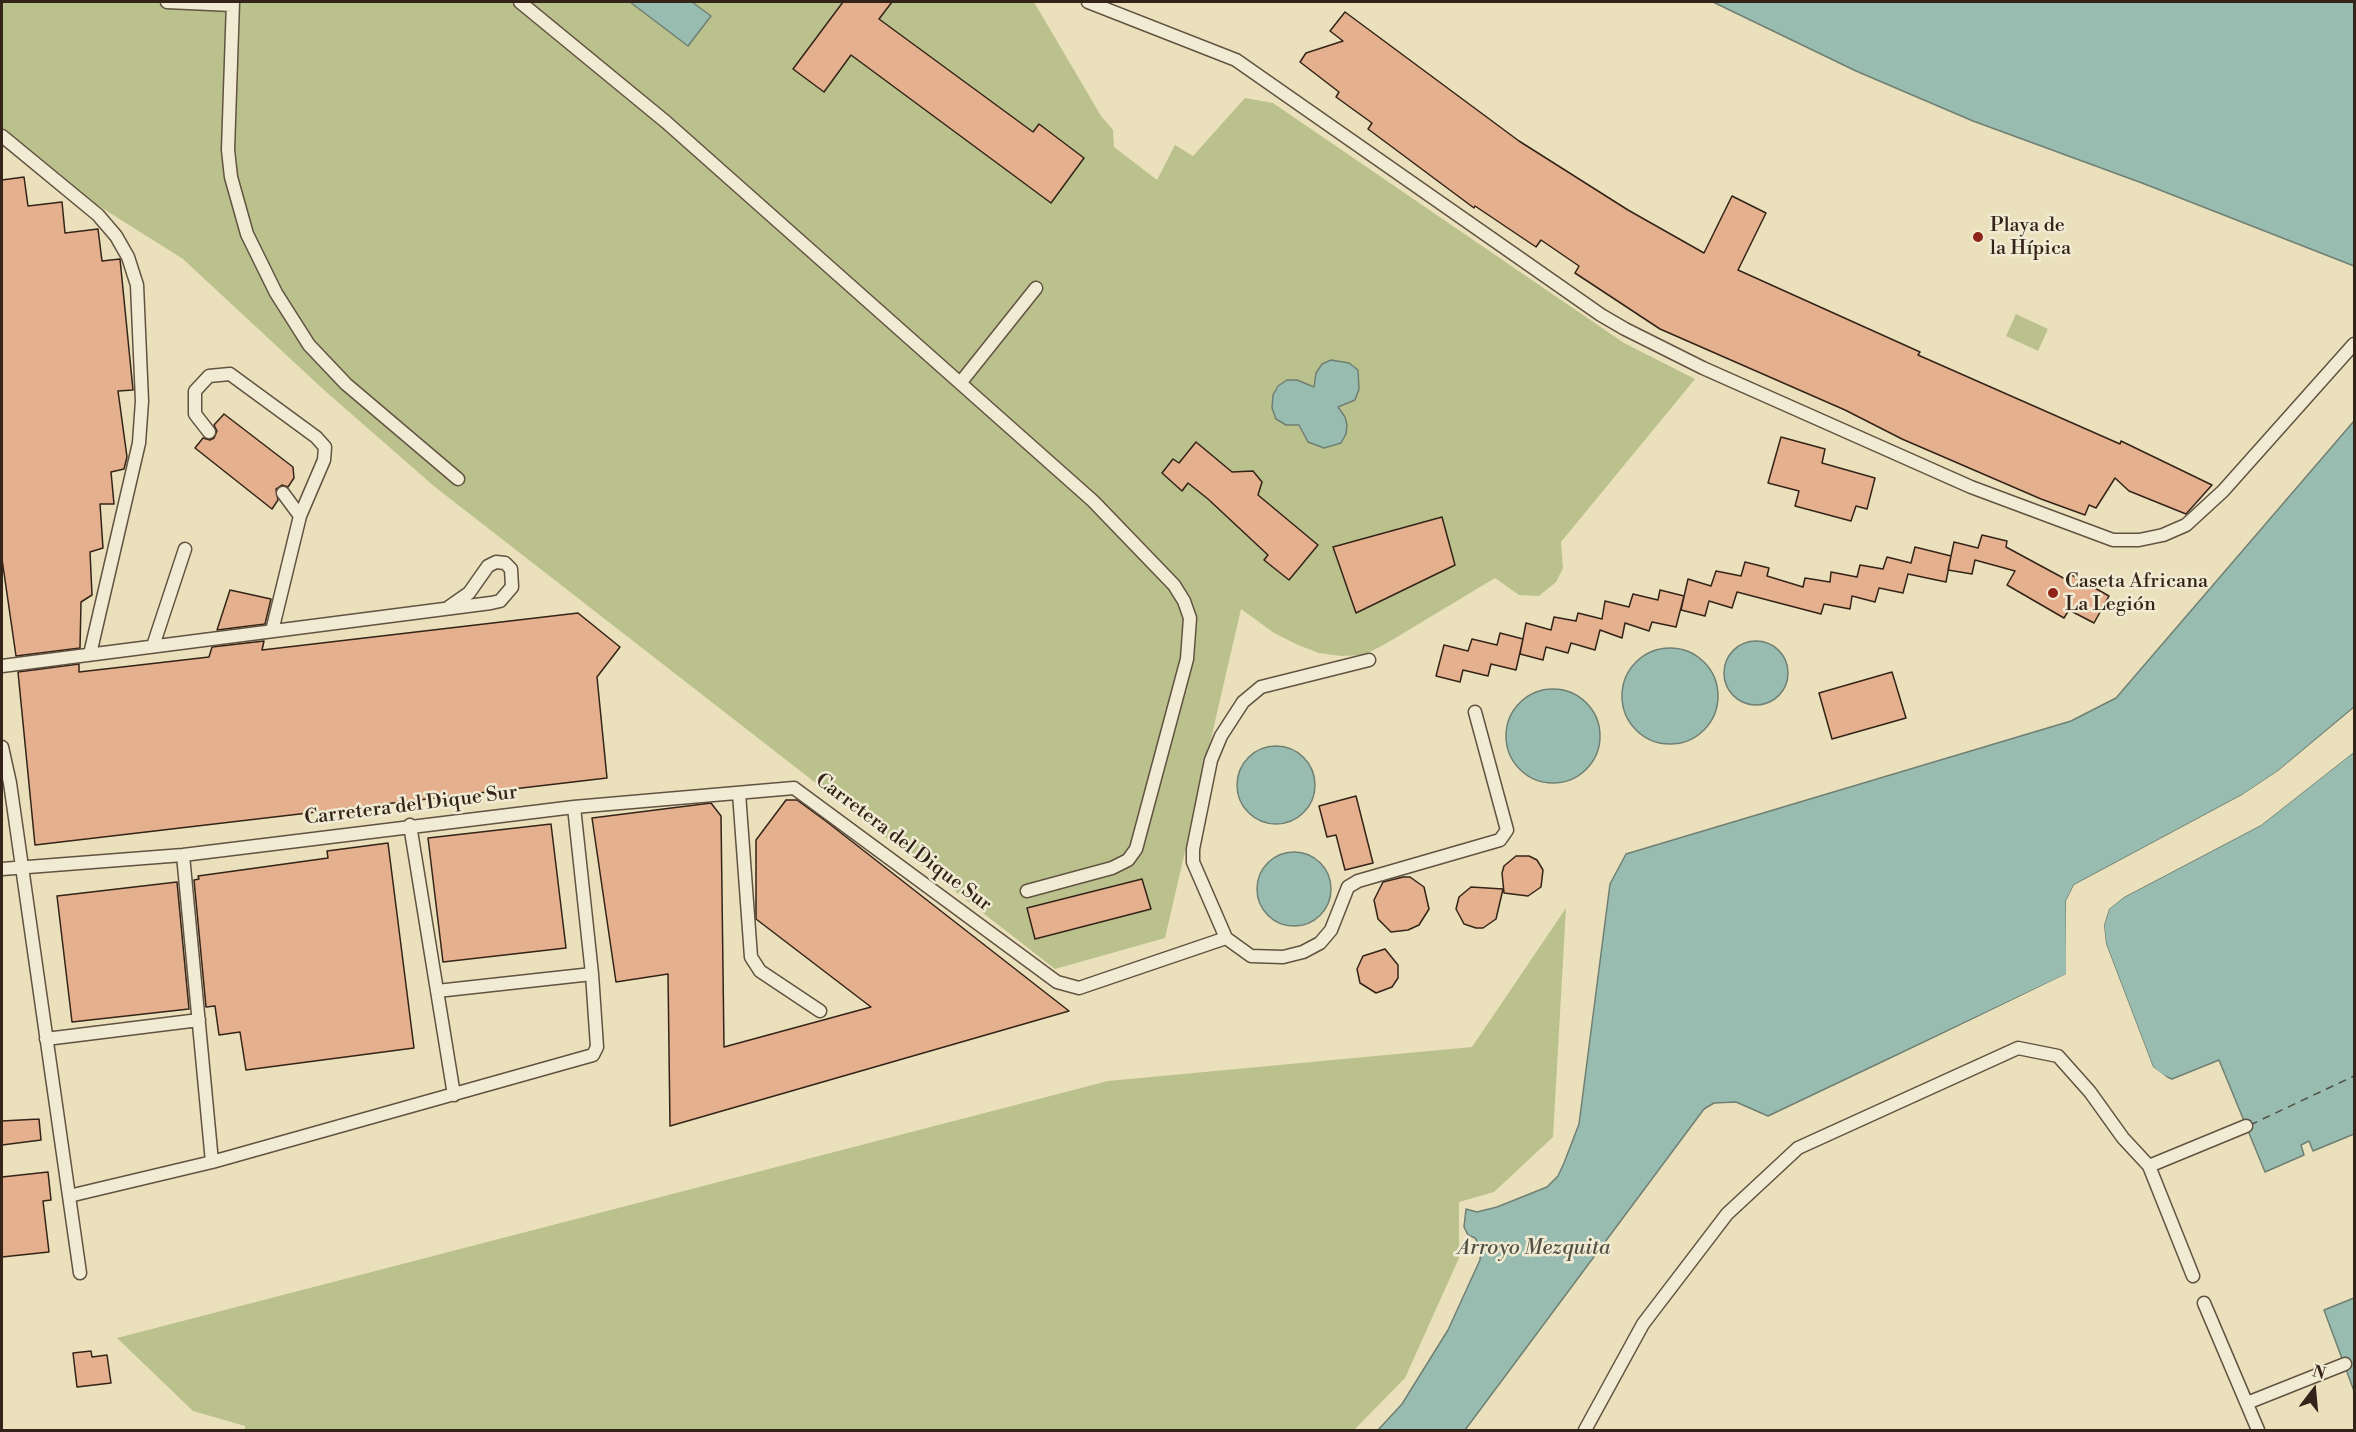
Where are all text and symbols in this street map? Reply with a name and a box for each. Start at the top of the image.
place label: Playa de la Hípica [1990,214,2071,261]
marker: Playa de la Hípica [1971,230,1985,244]
place label: Caseta Africana La Legión [2065,570,2208,617]
marker: Caseta Africana La Legión [2046,586,2060,600]
street label: Carretera del Dique Sur [810,769,996,917]
street label: Carretera del Dique Sur [303,781,519,831]
water label: Arroyo Mezquita [1458,1236,1610,1262]
north arrow [2284,1360,2344,1420]
text: N [2310,1361,2328,1384]

